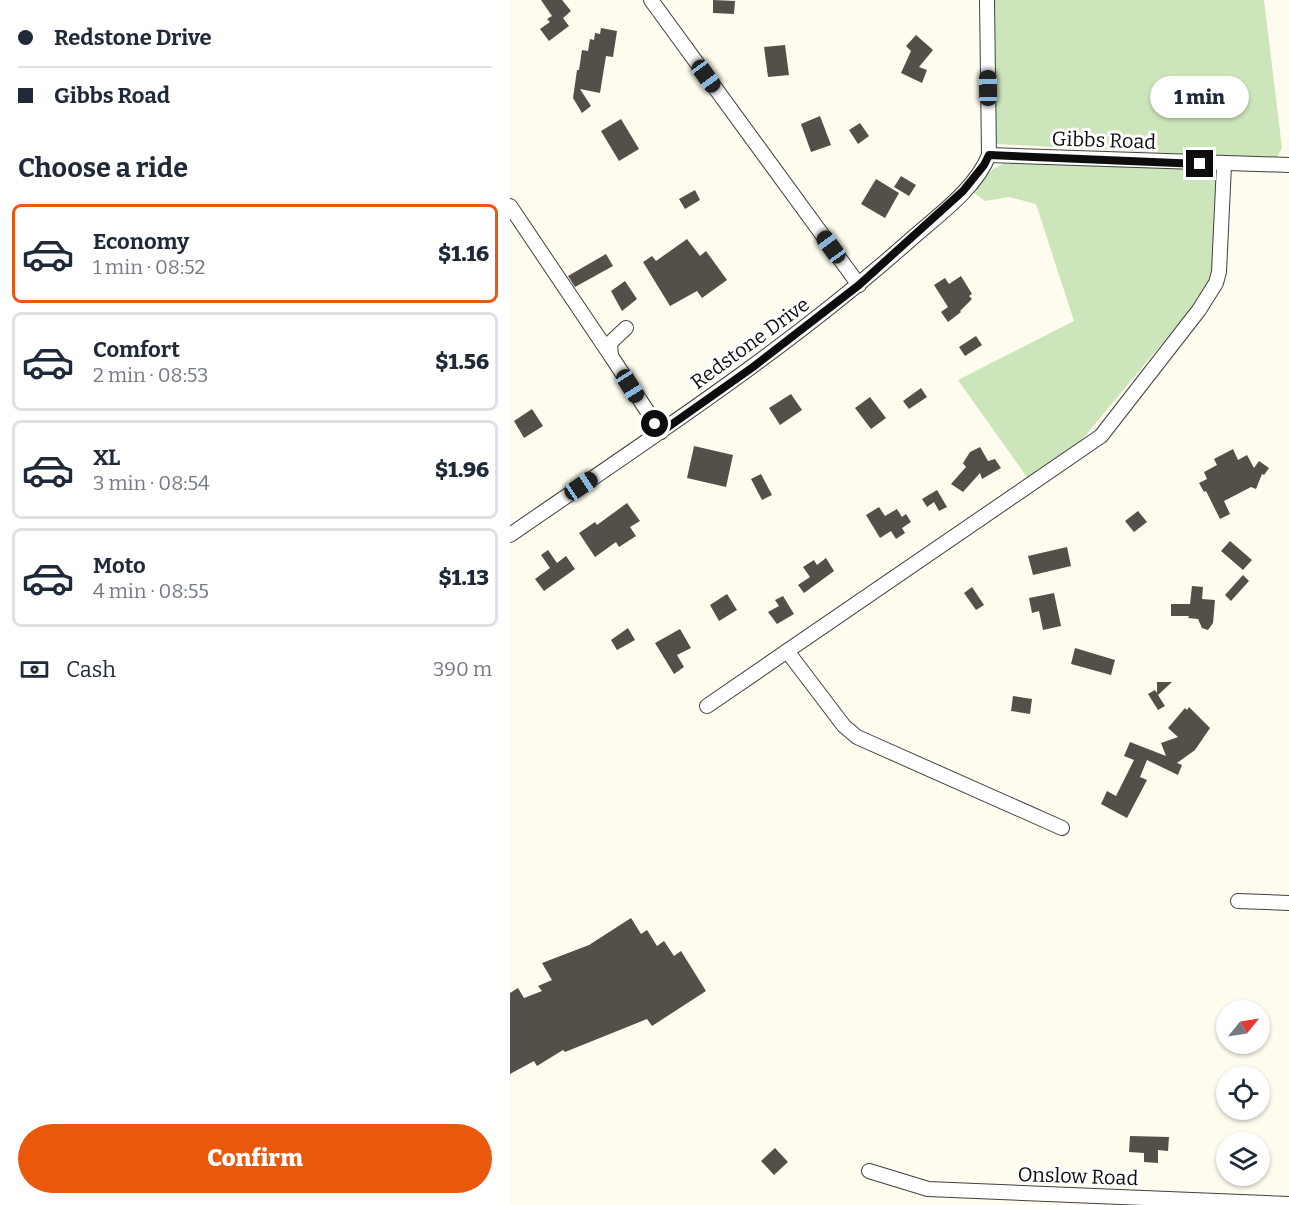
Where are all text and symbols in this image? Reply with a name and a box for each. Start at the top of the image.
text: Redstone Drive [54,24,212,51]
car [688,56,724,96]
car [979,70,997,106]
callout: 1 min [1150,77,1250,119]
text: Gibbs Road [54,82,170,109]
text: 1 min [1174,85,1225,109]
street label: Gibbs Road [1051,126,1157,154]
route end [1186,150,1213,177]
text: Choose a ride [18,152,188,184]
icon: car [21,227,75,281]
car [813,227,849,267]
text: Economy [93,228,189,255]
text: $1.16 [438,240,489,267]
text: 1 min · 08:52 [93,255,205,279]
street label: Redstone Drive [686,292,814,394]
icon: car [21,335,75,389]
text: Comfort [93,336,180,363]
text: $1.56 [435,348,489,375]
text: 2 min · 08:53 [93,363,208,387]
car [613,366,647,406]
route start [641,410,668,437]
icon: car [21,443,75,497]
text: XL [93,444,120,471]
text: $1.96 [435,456,489,483]
car [561,468,601,504]
text: 3 min · 08:54 [93,471,210,495]
icon: car [21,551,75,605]
text: Moto [93,552,146,579]
text: $1.13 [438,564,489,591]
text: 4 min · 08:55 [93,579,209,603]
icon: cash [18,653,51,686]
text: Cash [66,656,116,683]
text: 390 m [433,657,492,681]
north arrow [1216,1000,1270,1054]
map controls [1216,1000,1270,1186]
button: locate [1216,1066,1270,1120]
button: Confirm [18,1124,492,1193]
button: layers [1216,1132,1270,1186]
street label: Onslow Road [1017,1162,1139,1190]

